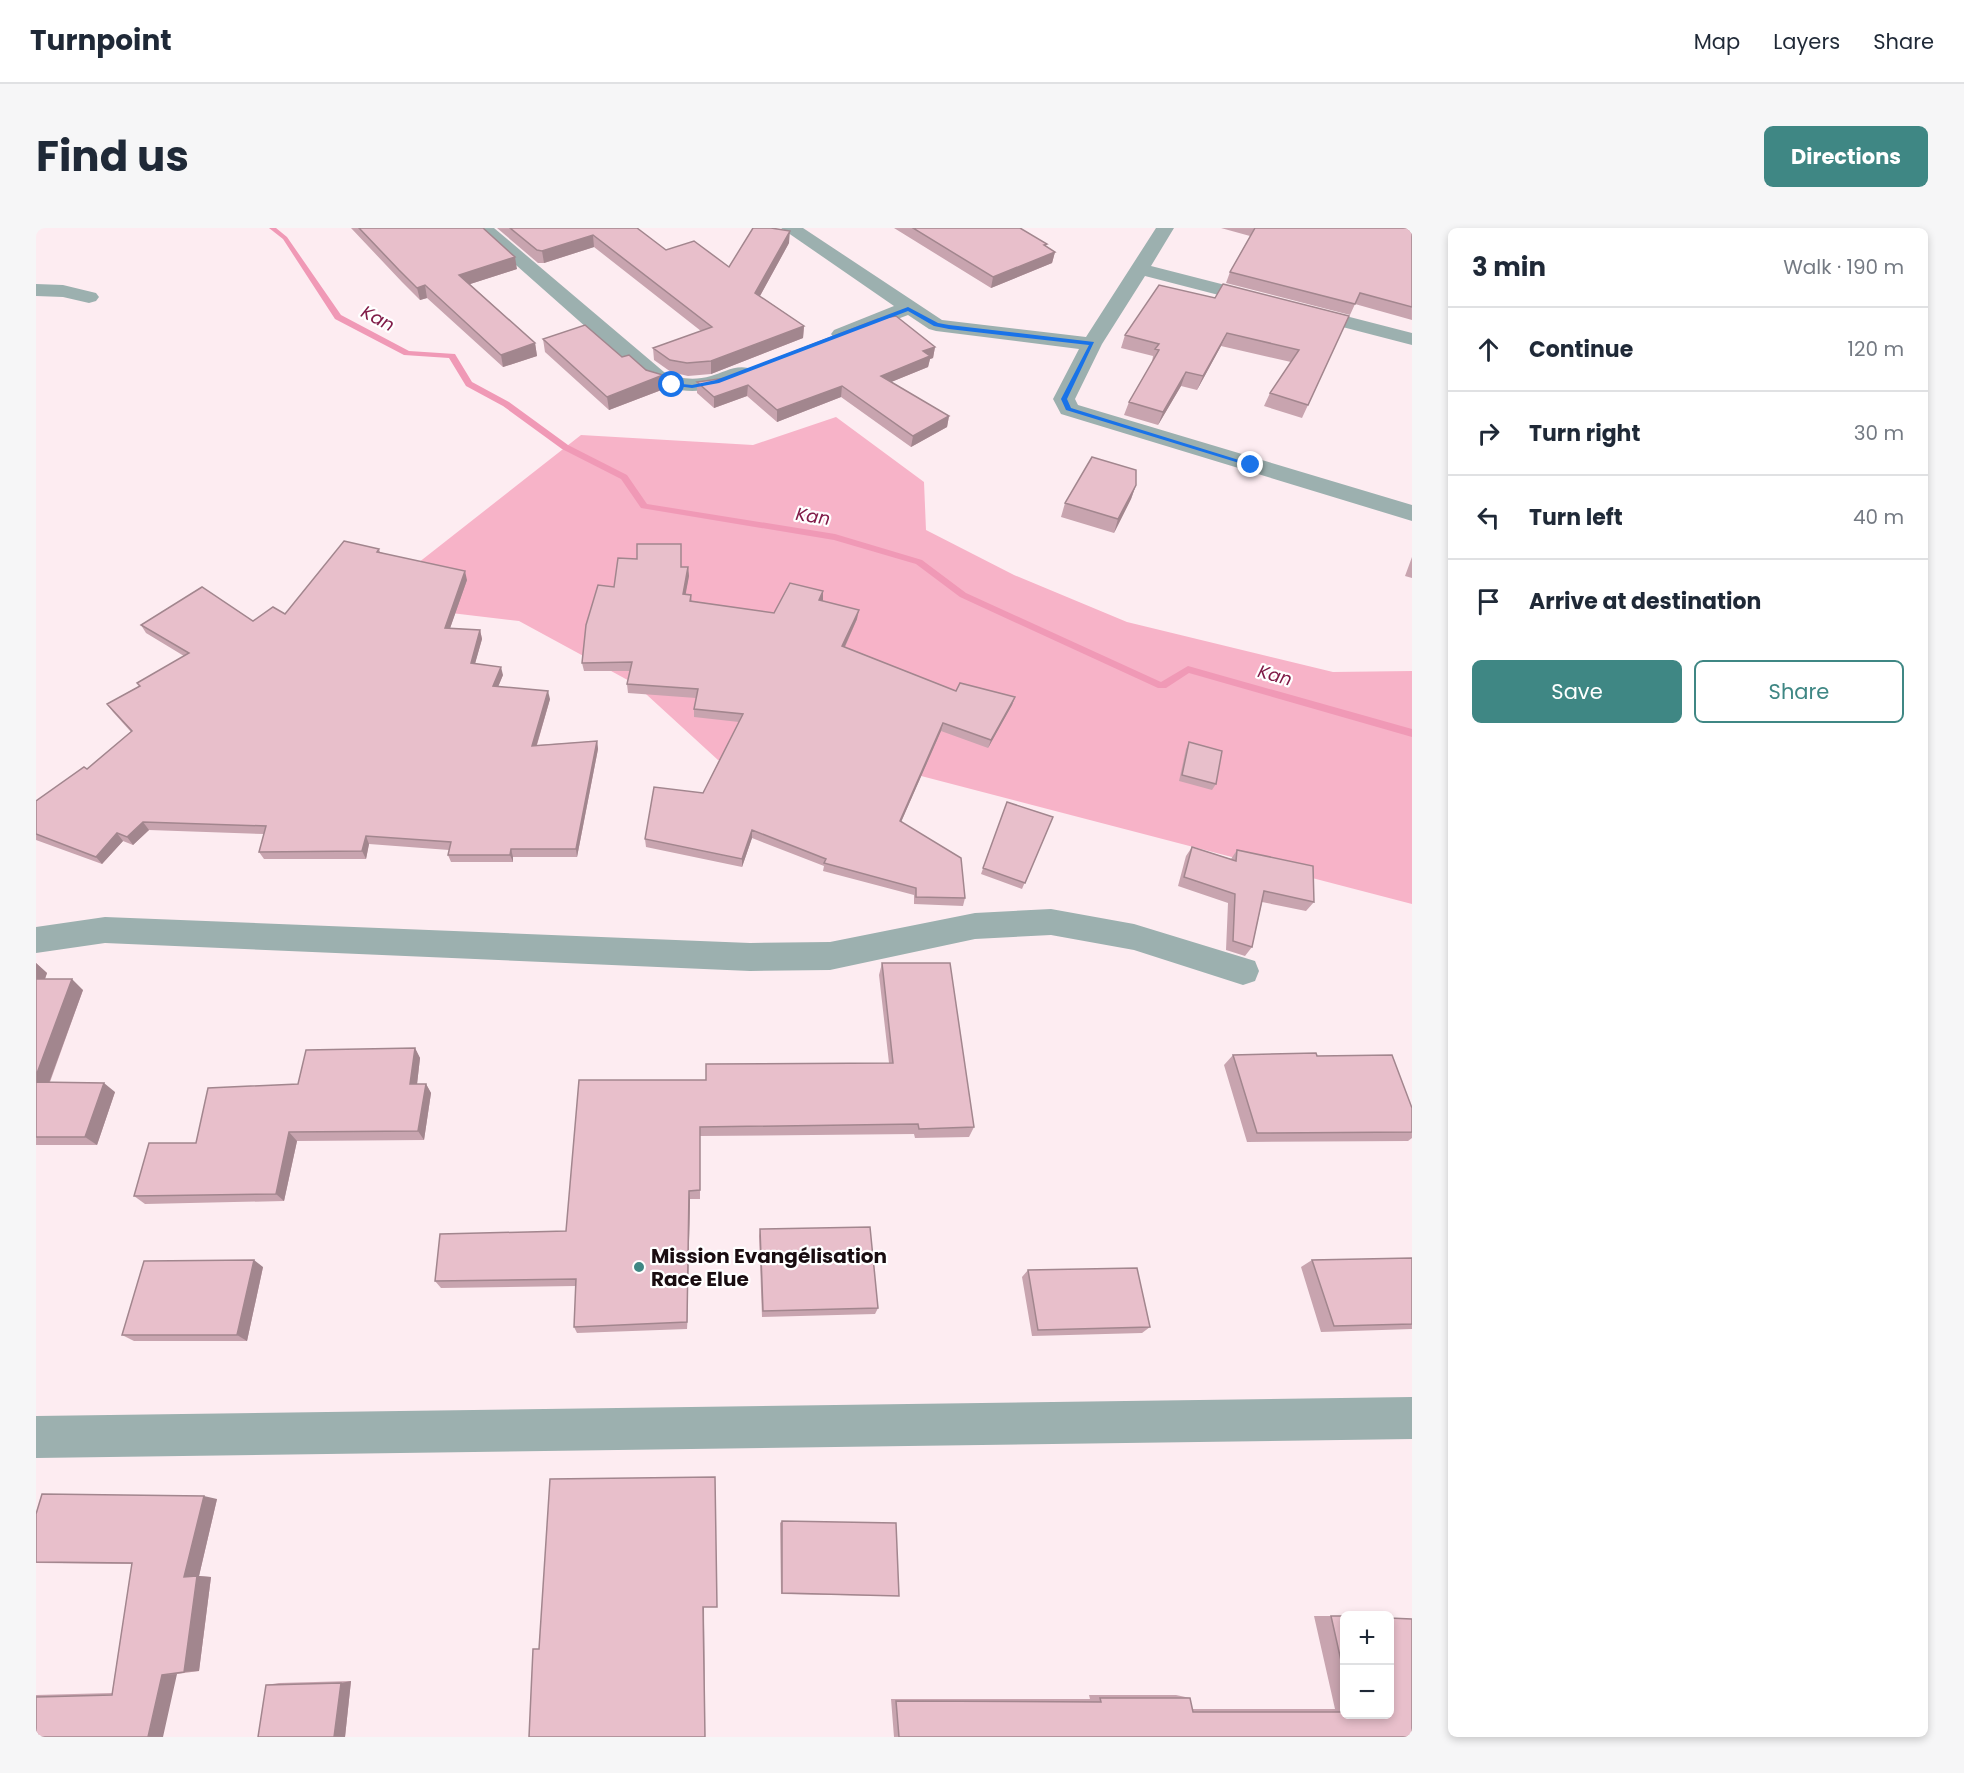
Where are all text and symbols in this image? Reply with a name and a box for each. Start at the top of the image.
text: Turnpoint [30,21,172,60]
text: Map [1694,27,1740,56]
text: Layers [1773,27,1840,56]
text: Share [1873,27,1934,56]
button: Directions [1764,126,1928,187]
text: Find us [36,127,189,186]
text: 3 min [1472,249,1546,285]
text: Walk · 190 m [1783,253,1904,281]
water label: Kan [357,299,399,337]
icon: ahead [1472,333,1505,366]
text: Continue [1529,334,1633,365]
text: 120 m [1848,335,1904,363]
route start [658,371,684,397]
icon: right [1472,417,1505,450]
text: Turn right [1529,418,1640,449]
text: 30 m [1854,419,1904,447]
route end [1237,451,1263,477]
water label: Kan [794,501,832,531]
icon: left [1472,501,1505,534]
text: Turn left [1529,502,1623,533]
text: 40 m [1853,503,1904,531]
icon: arrive [1472,585,1505,618]
text: Arrive at destination [1529,586,1761,617]
water label: Kan [1255,658,1295,692]
button: Save [1472,660,1682,723]
button: Share [1694,660,1904,723]
place label: Mission Evangélisation Race Elue [651,1242,887,1293]
marker: Mission Evangélisation Race Elue [632,1260,646,1274]
map controls [1340,1611,1394,1719]
button: + [1340,1611,1394,1665]
button: − [1340,1665,1394,1719]

